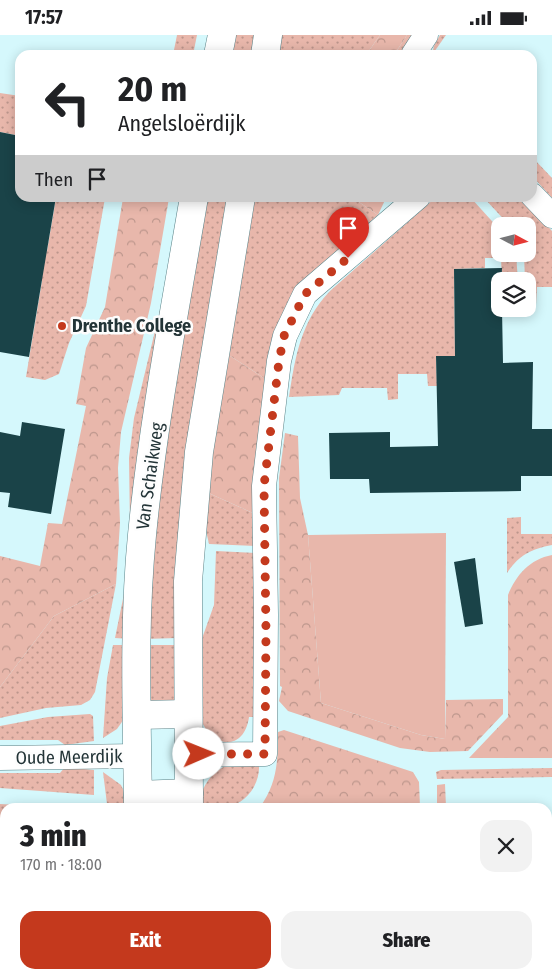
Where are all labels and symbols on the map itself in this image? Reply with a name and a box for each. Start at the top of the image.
pin [327,207,369,258]
north arrow [491,217,536,263]
place label: Drenthe College [72,315,191,337]
marker: Drenthe College [56,320,68,332]
street label: Van Schaikweg [132,420,168,531]
position arrow [172,727,224,779]
street label: Oude Meerdijk [15,745,123,769]

